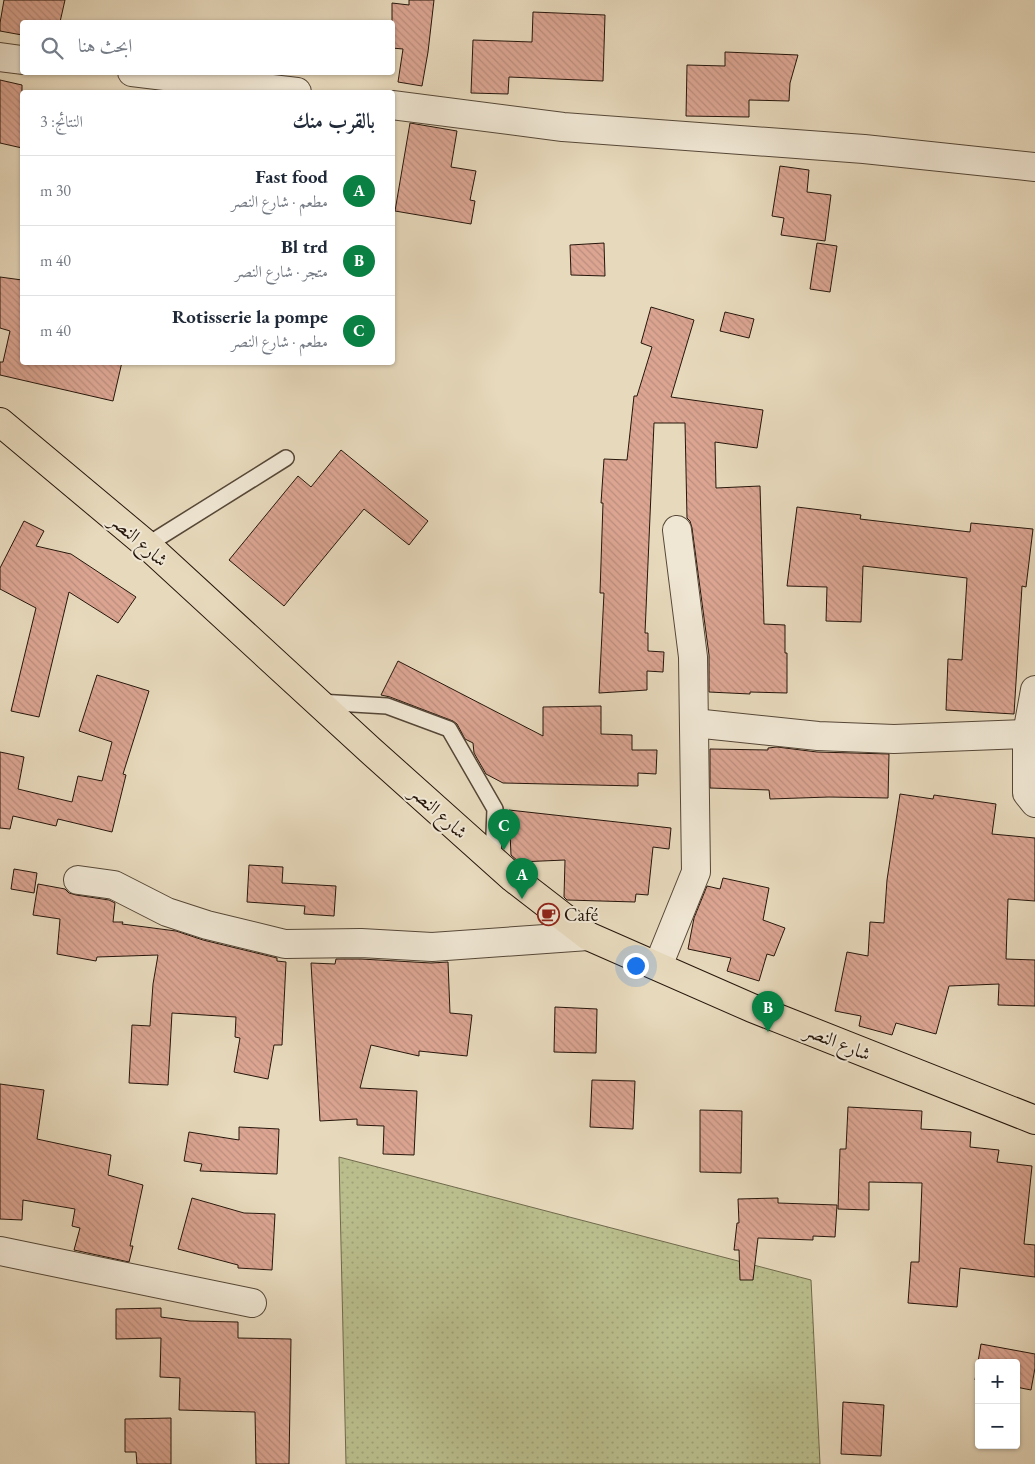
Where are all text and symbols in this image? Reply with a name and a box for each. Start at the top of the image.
search box [20,20,395,75]
text: ابحث هنا [78,33,132,58]
icon: search [38,34,66,62]
text: بالقرب منك [292,107,375,134]
text: النتائج: 3 [40,111,83,132]
text: Fast food [255,164,328,189]
text: 30 m [40,180,71,201]
text: A [353,180,365,201]
text: مطعم · شارع النصر [231,191,328,212]
text: Bl trd [281,234,328,259]
text: 40 m [40,250,71,271]
text: B [354,250,364,271]
text: متجر · شارع النصر [235,261,328,282]
text: Rotisserie la pompe [172,304,328,329]
text: 40 m [40,320,71,341]
text: C [353,320,365,341]
text: مطعم · شارع النصر [231,331,328,352]
street label: شارع النصر [101,507,173,574]
street label: شارع النصر [401,778,473,847]
pin: C [488,809,520,850]
pin: A [506,858,538,899]
cafe icon: Café [536,902,560,926]
place label: Café [564,902,598,927]
your location [623,953,649,979]
pin: B [752,991,784,1032]
street label: شارع النصر [798,1017,875,1069]
map controls [975,1359,1020,1449]
button: + [975,1359,1020,1404]
button: − [975,1404,1020,1449]

